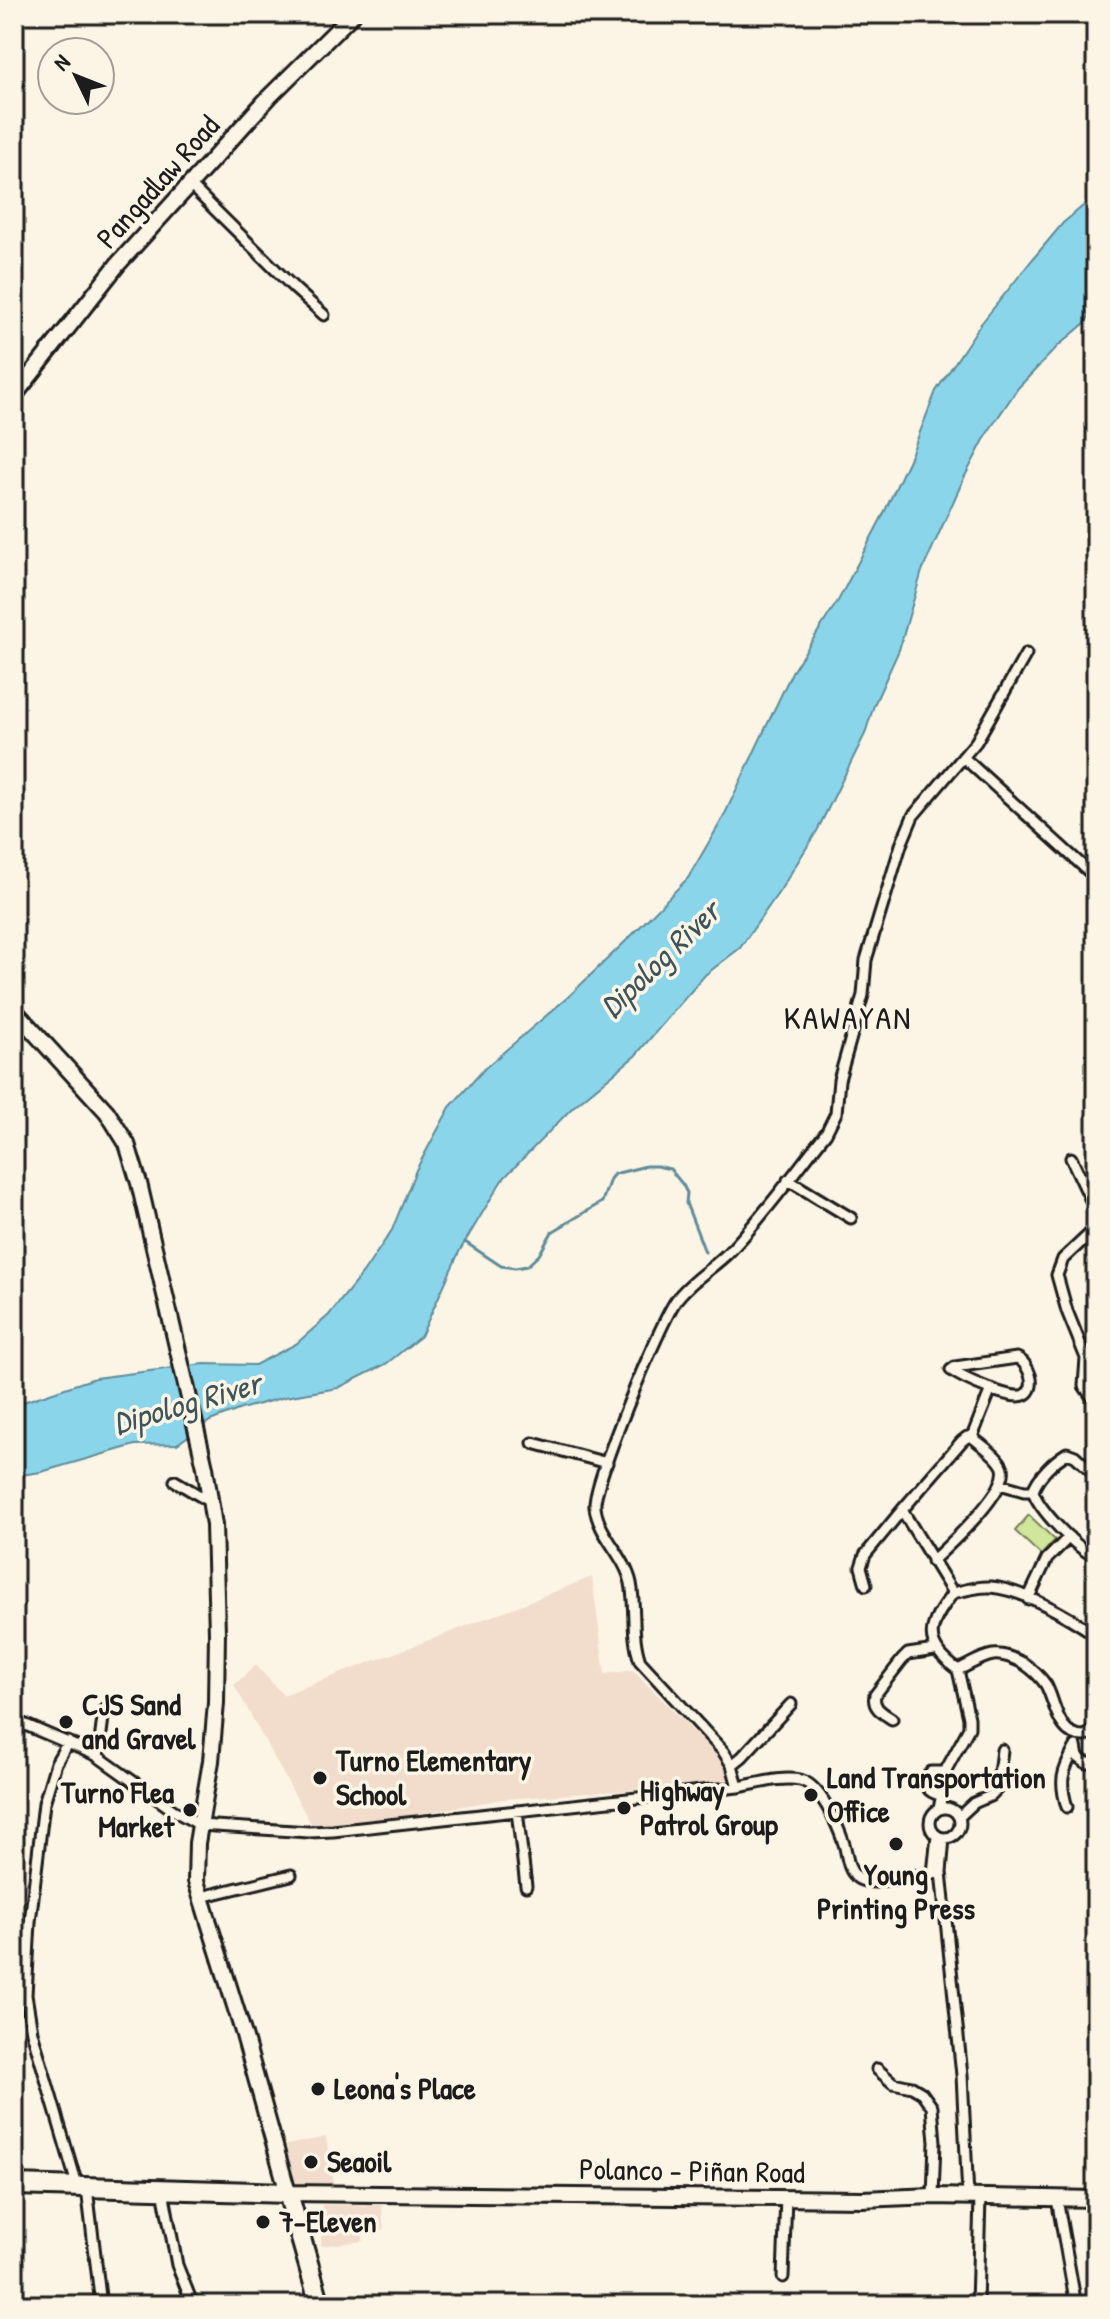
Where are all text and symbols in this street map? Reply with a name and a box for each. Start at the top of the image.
north arrow [36,36,116,116]
text: N [46,48,77,77]
street label: Pangadlaw Road [87,106,228,256]
water label: Dipolog River [590,888,732,1027]
district label: KAWAYAN [784,996,912,1039]
water label: Dipolog River [108,1360,269,1444]
place label: CJS Sand and Gravel [82,1684,197,1758]
marker: CJS Sand and Gravel [57,1713,75,1731]
place label: Turno Elementary School [335,1740,532,1814]
place label: Land Transportation Office [827,1757,1046,1831]
marker: Turno Elementary School [311,1769,329,1787]
place label: Highway Patrol Group [640,1770,778,1845]
place label: Turno Flea Market [60,1772,176,1846]
marker: Land Transportation Office [802,1786,820,1804]
marker: Highway Patrol Group [615,1799,633,1817]
marker: Turno Flea Market [181,1801,199,1819]
marker: Young Printing Press [887,1835,905,1853]
place label: Young Printing Press [817,1854,976,1929]
place label: Leona's Place [334,2068,476,2108]
marker: Leona's Place [309,2080,327,2098]
place label: Seaoil [327,2141,392,2181]
street label: Polanco - Piñan Road [579,2148,805,2192]
marker: Seaoil [302,2153,320,2171]
place label: 7-Eleven [279,2201,377,2241]
marker: 7-Eleven [254,2213,272,2231]

